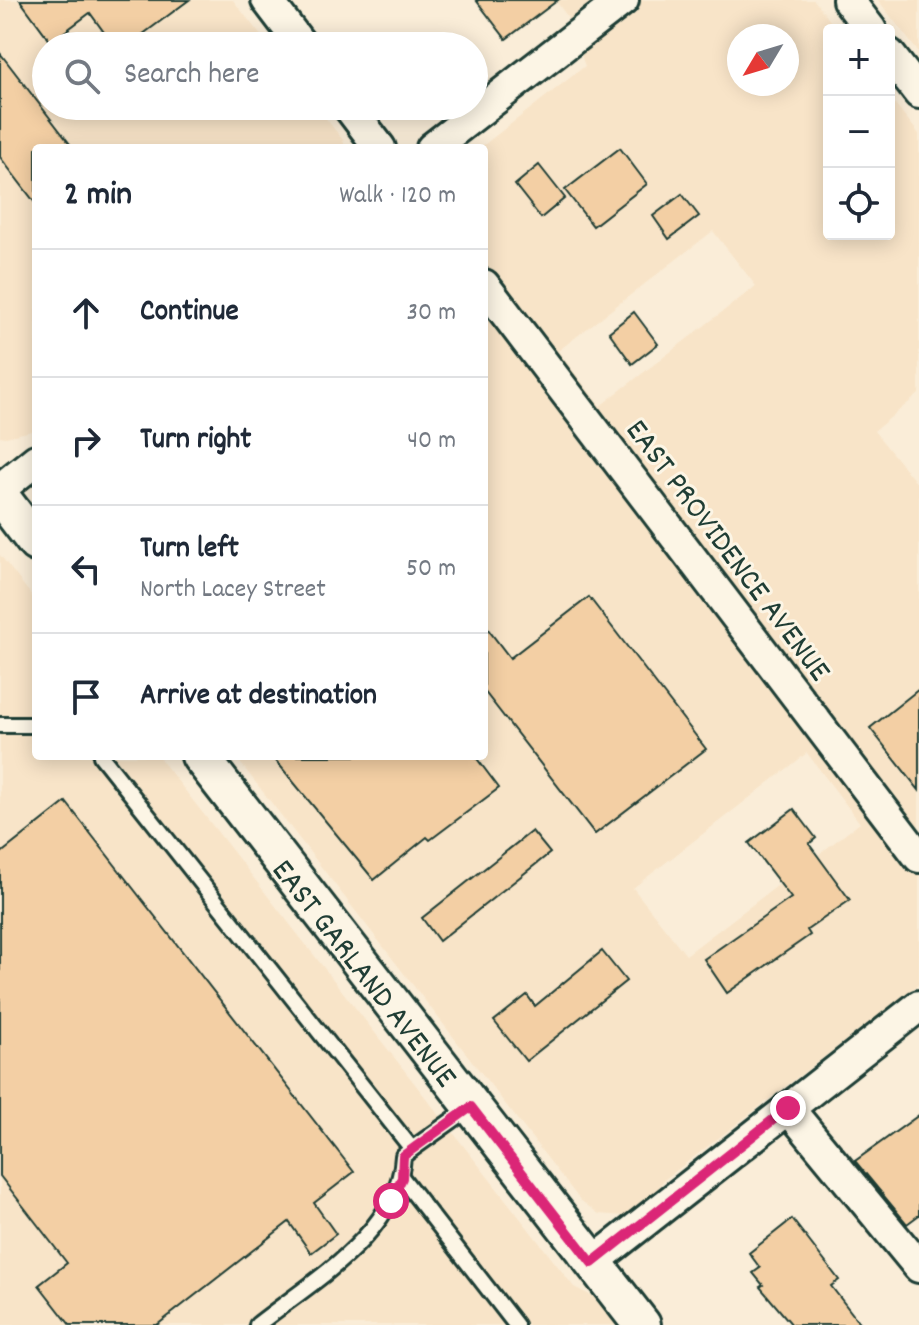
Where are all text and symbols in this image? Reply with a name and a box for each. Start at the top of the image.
north arrow [727,24,799,96]
map controls [823,24,895,240]
button: + [823,24,895,96]
search box [32,32,488,120]
icon: search [60,54,104,98]
text: Search here [124,55,260,98]
button: − [823,96,895,168]
button: locate [823,168,895,240]
text: 2 min [64,172,132,221]
text: Walk · 120 m [339,178,456,215]
icon: ahead [64,291,108,335]
text: Continue [140,292,239,335]
text: 30 m [406,295,456,332]
street label: EAST PROVIDENCE AVENUE [612,411,840,693]
icon: right [64,419,108,463]
text: Turn right [140,420,251,463]
text: 40 m [407,423,456,460]
text: Turn left [140,529,239,572]
icon: left [64,547,108,591]
text: 50 m [406,551,456,588]
text: North Lacey Street [140,572,326,609]
icon: arrive [64,675,108,719]
text: Arrive at destination [140,676,377,719]
street label: EAST GARLAND AVENUE [258,851,466,1099]
route end [770,1090,806,1126]
route start [373,1183,409,1219]

